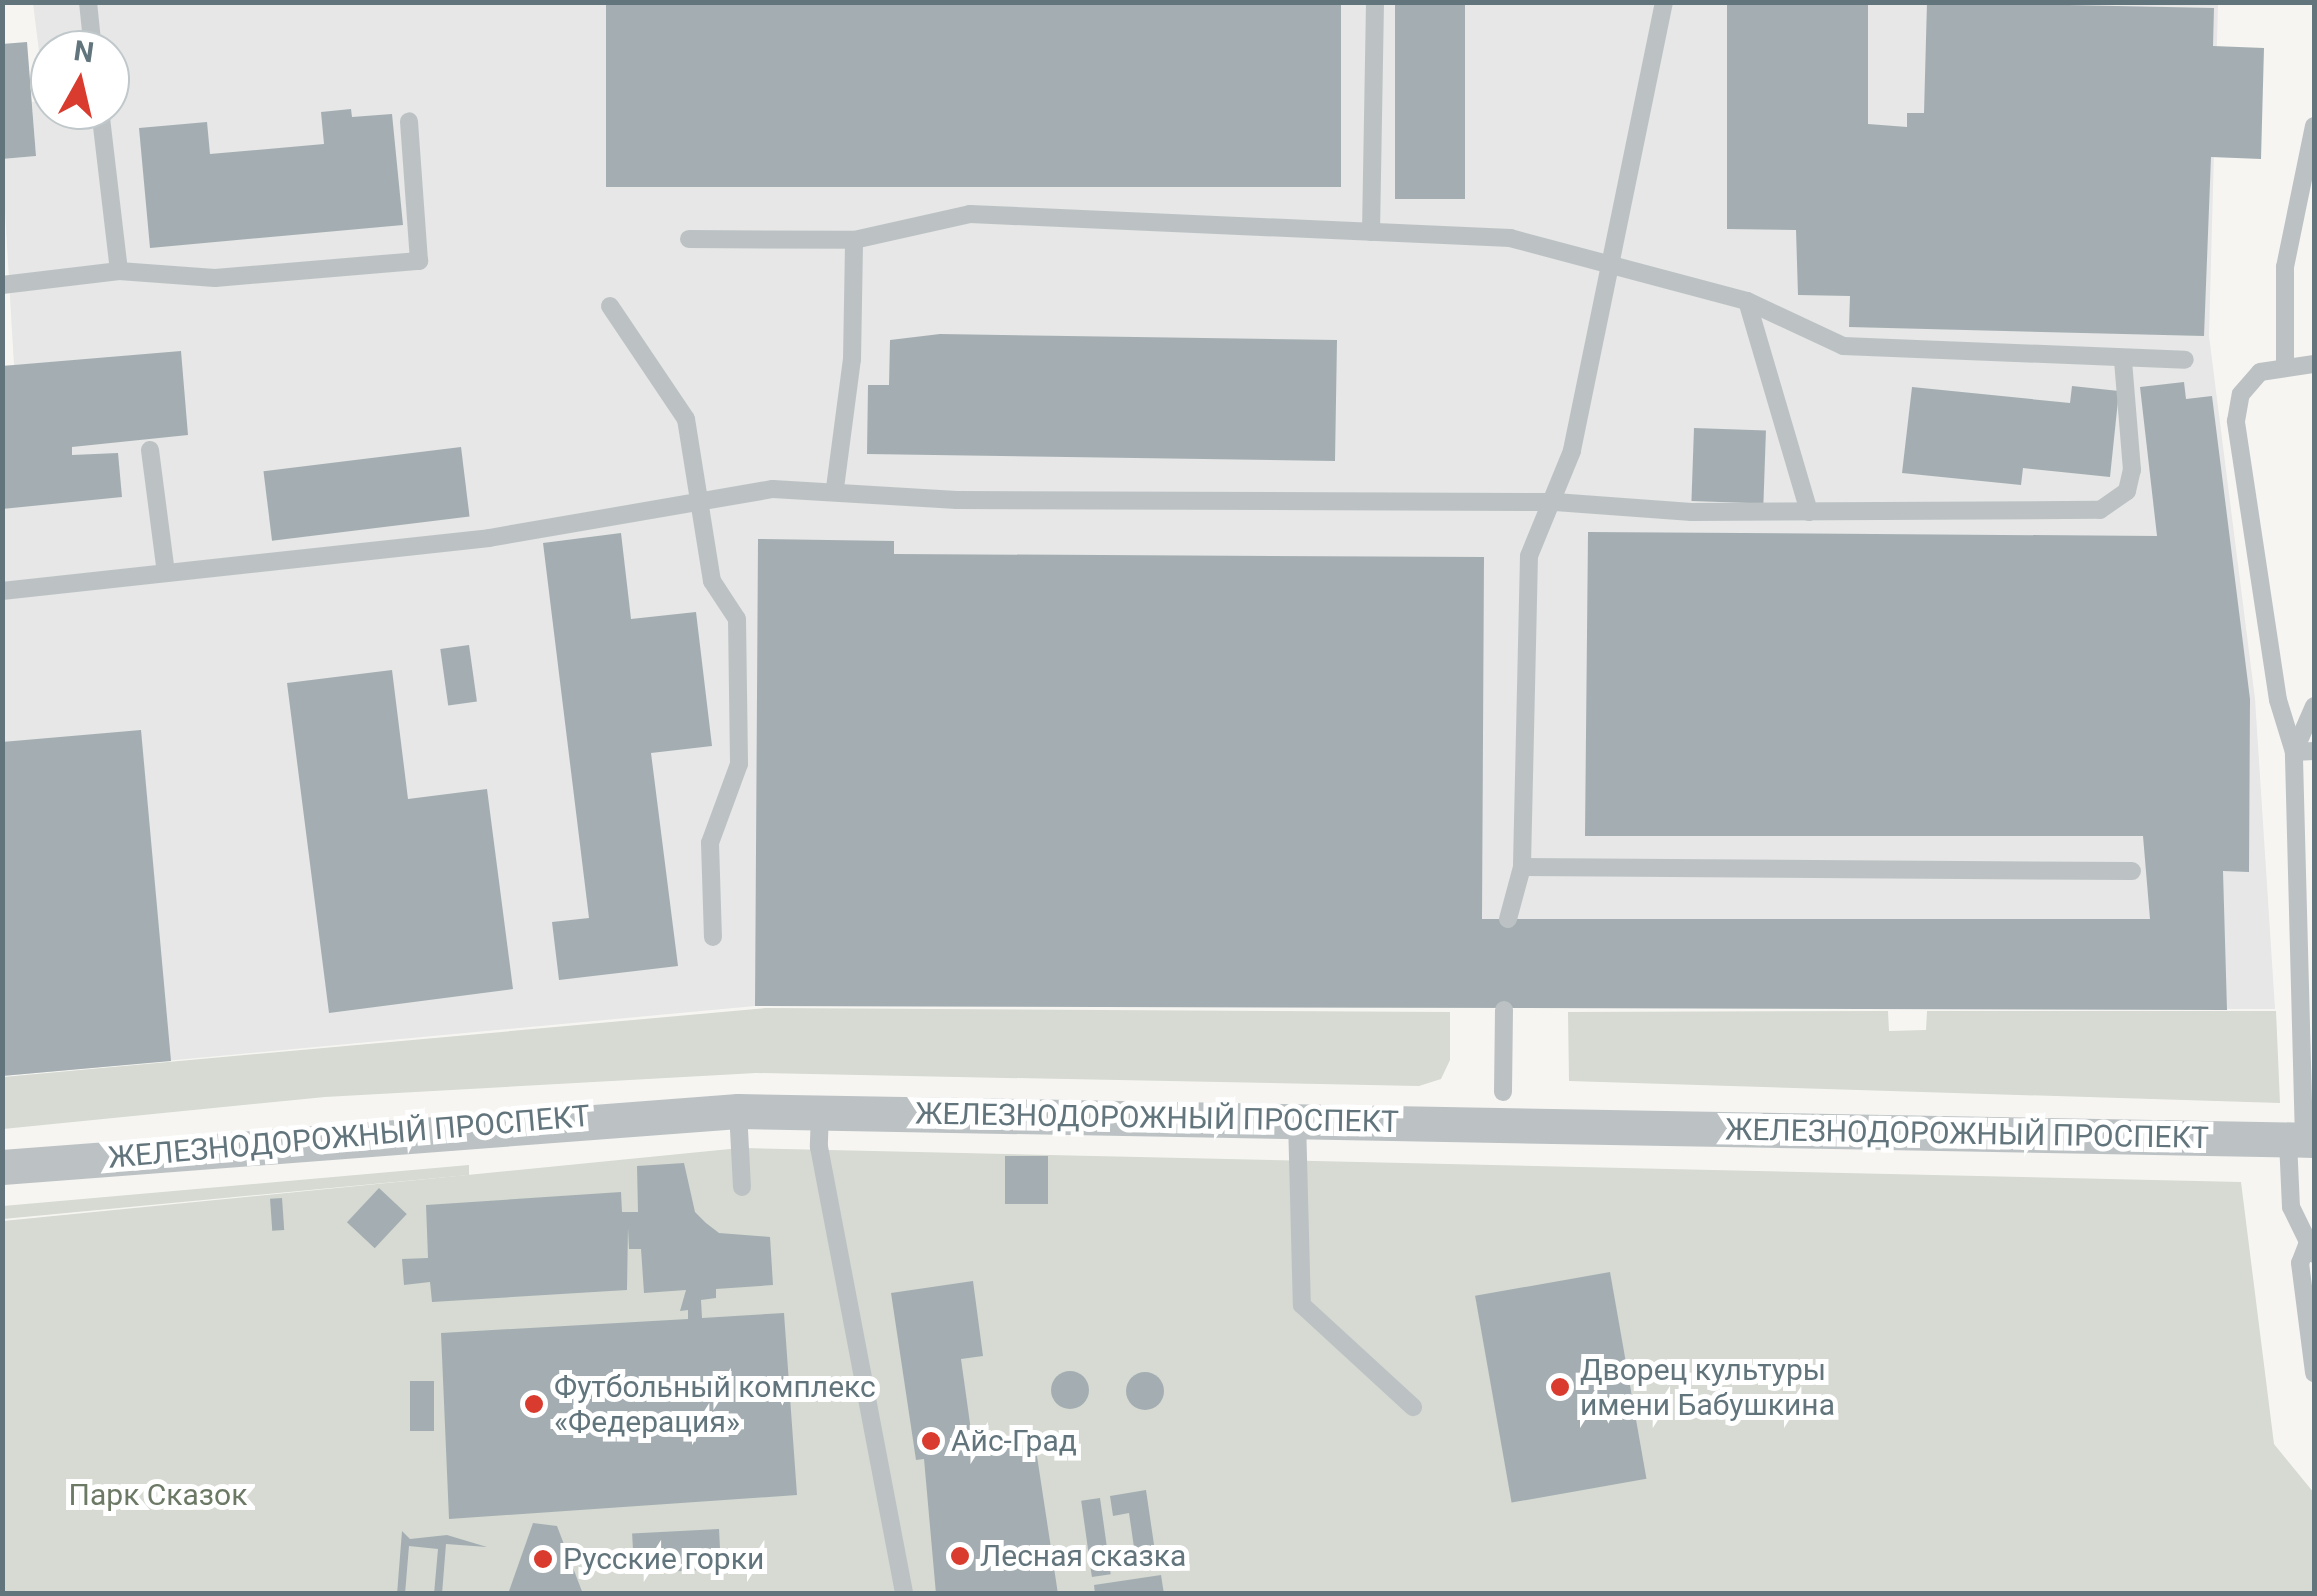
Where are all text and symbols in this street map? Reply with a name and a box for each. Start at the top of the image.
north arrow [30,30,130,130]
text: N [72,34,96,69]
street label: ЖЕЛЕЗНОДОРОЖНЫЙ ПРОСПЕКТ [915,1096,1399,1140]
street label: ЖЕЛЕЗНОДОРОЖНЫЙ ПРОСПЕКТ [107,1098,591,1176]
street label: ЖЕЛЕЗНОДОРОЖНЫЙ ПРОСПЕКТ [1725,1112,2209,1156]
place label: Дворец культуры имени Бабушкина [1580,1352,1835,1422]
place label: Футбольный комплекс «Федерация» [554,1369,876,1440]
marker: Дворец культуры имени Бабушкина [1549,1376,1571,1398]
marker: Футбольный комплекс «Федерация» [523,1393,545,1415]
place label: Айс-Град [951,1423,1077,1459]
marker: Айс-Град [920,1430,942,1452]
park label: Парк Сказок [69,1477,247,1513]
place label: Лесная сказка [980,1538,1186,1574]
place label: Русские горки [563,1541,764,1577]
marker: Лесная сказка [949,1545,971,1567]
marker: Русские горки [532,1548,554,1570]

